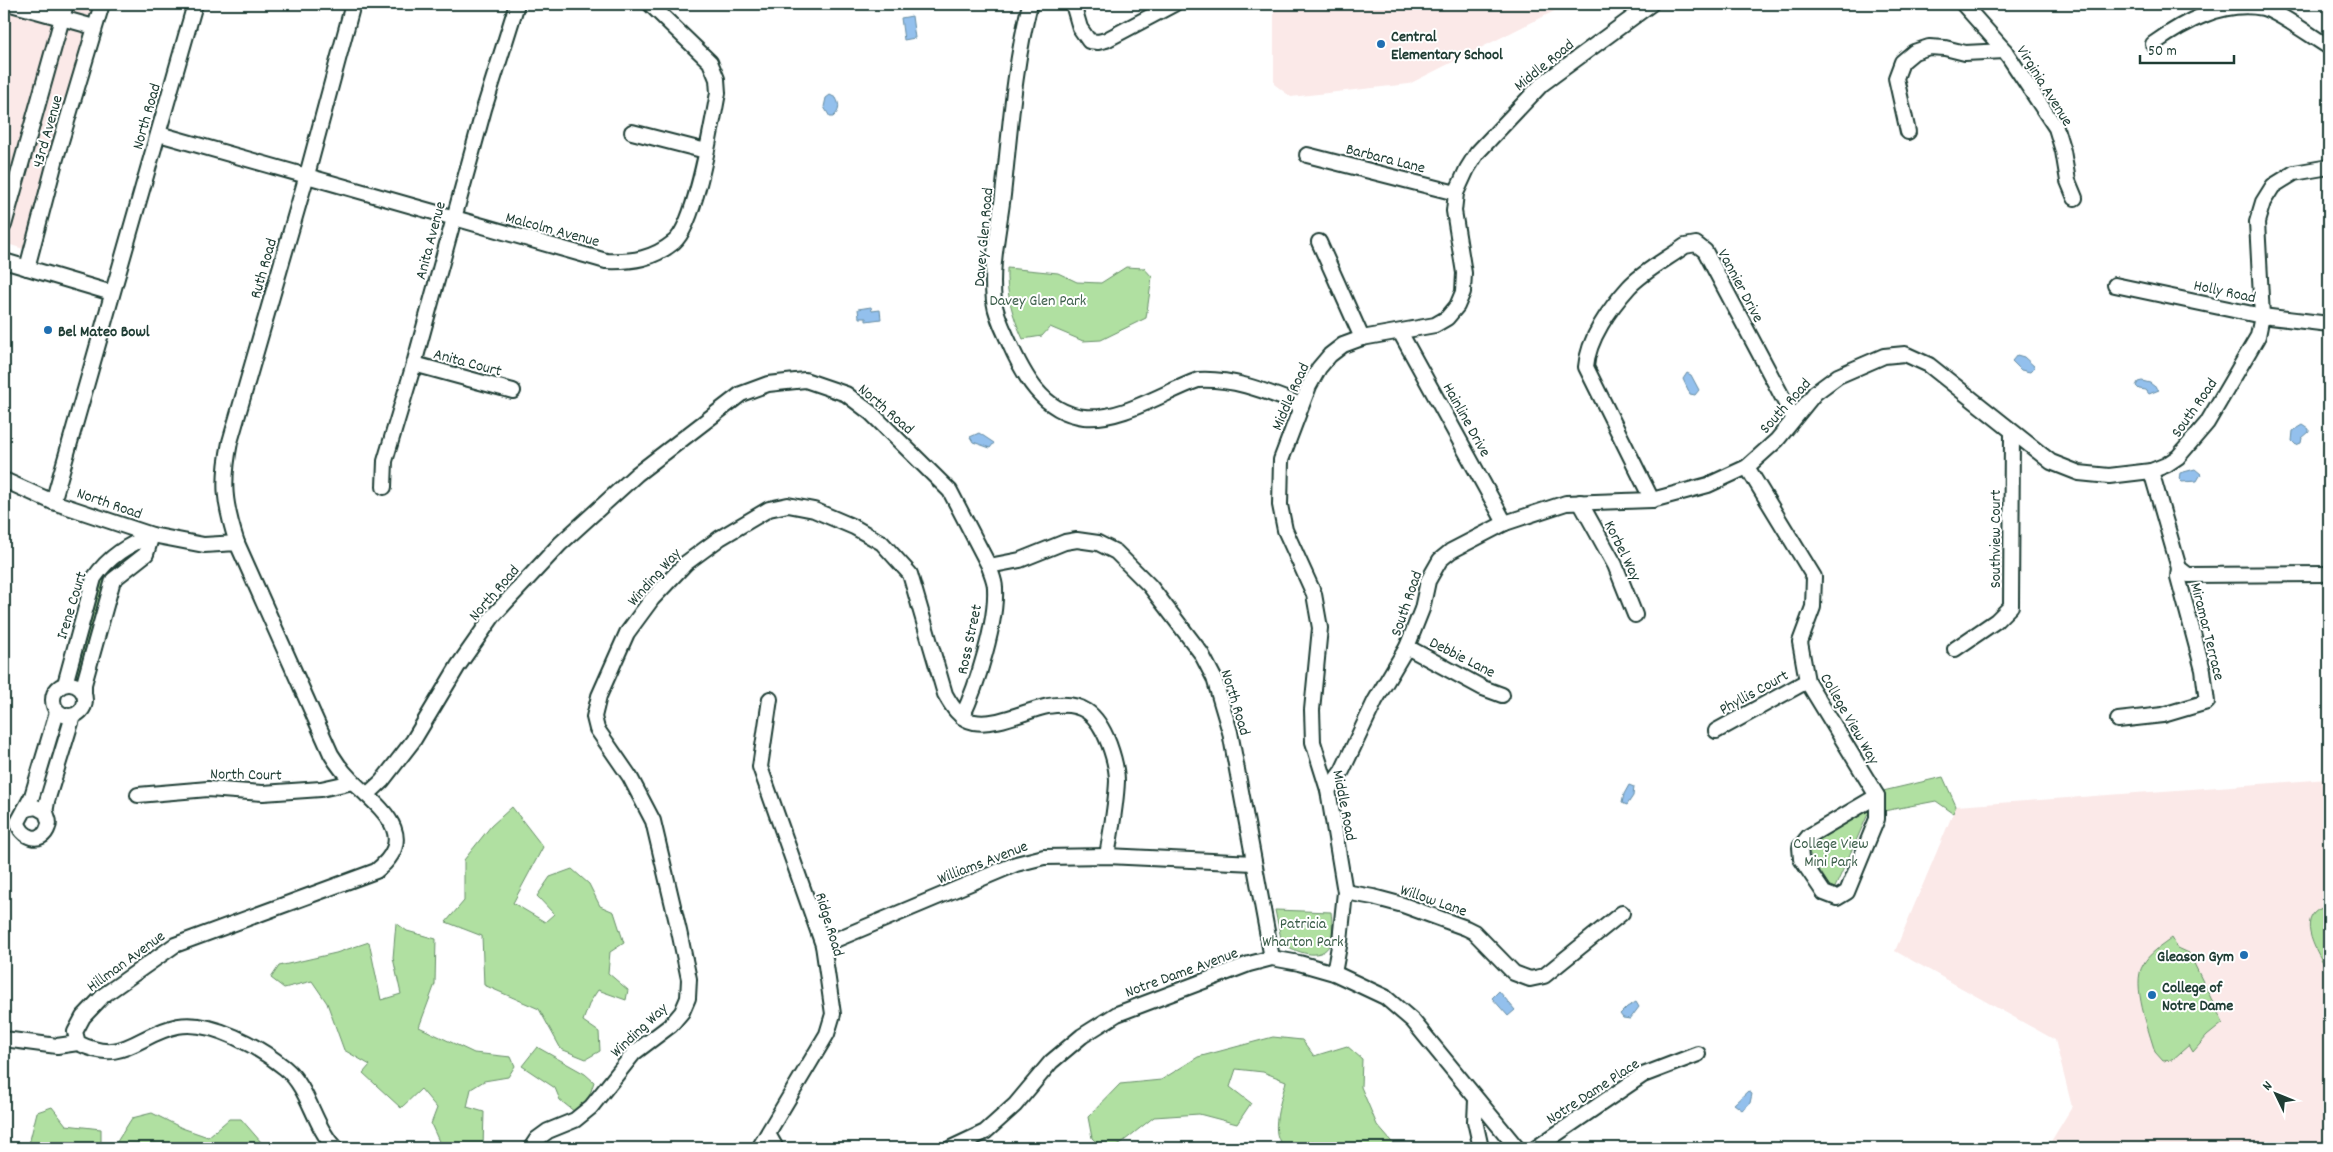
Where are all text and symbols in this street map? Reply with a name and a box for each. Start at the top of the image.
place label: Central Elementary School [1391,26,1503,67]
scale bar [2140,32,2234,64]
street label: Middle Road [1509,34,1580,97]
marker: Central Elementary School [1375,38,1387,50]
street label: Virginia Avenue [2010,41,2078,131]
text: 50 m [2148,41,2177,63]
street label: North Road [127,81,168,152]
street label: 43rd Avenue [27,93,70,171]
street label: Barbara Lane [1343,138,1427,180]
street label: Davey Glen Road [969,187,1000,288]
street label: Anita Avenue [410,199,453,282]
street label: Malcolm Avenue [503,207,602,254]
street label: Ruth Road [245,236,284,301]
street label: Vannier Drive [1711,245,1769,327]
street label: Holly Road [2191,275,2258,310]
park label: Davey Glen Park [990,290,1086,313]
place label: Bel Mateo Bowl [58,321,150,344]
marker: Bel Mateo Bowl [42,324,54,336]
street label: Anita Court [431,343,504,384]
street label: Middle Road [1266,360,1316,434]
street label: South Road [1755,374,1817,440]
street label: South Road [2166,374,2224,443]
street label: North Road [852,379,918,441]
street label: Hainline Drive [1436,379,1496,462]
street label: North Road [73,482,145,526]
street label: Southview Court [1985,490,2008,588]
street label: Korbel Way [1597,517,1647,586]
street label: Winding Way [623,543,688,612]
street label: North Road [464,561,526,627]
street label: South Road [1385,568,1429,640]
street label: Irene Court [51,569,94,642]
street label: Miramar Terrace [2183,580,2230,683]
street label: Ross Street [952,602,989,677]
street label: Debbie Lane [1425,632,1499,685]
street label: Phyllis Court [1715,665,1793,722]
street label: North Road [1214,667,1256,739]
street label: College View Way [1813,669,1885,770]
street label: North Court [210,763,282,788]
street label: Middle Road [1325,768,1362,843]
park label: College View Mini Park [1793,833,1869,874]
street label: Williams Avenue [934,836,1032,891]
street label: Willow Lane [1397,879,1470,924]
street label: Ridge Road [808,890,849,960]
park label: Patricia Wharton Park [1262,913,1344,954]
street label: Hillman Avenue [82,926,170,998]
street label: Notre Dame Avenue [1122,942,1242,1004]
place label: Gleason Gym [2157,946,2234,969]
marker: Gleason Gym [2238,949,2250,961]
place label: College of Notre Dame [2162,977,2233,1018]
marker: College of Notre Dame [2146,989,2158,1001]
street label: Winding Way [606,998,674,1064]
street label: Notre Dame Place [1542,1053,1645,1131]
north arrow [2250,1070,2300,1120]
text: N [2258,1077,2278,1096]

